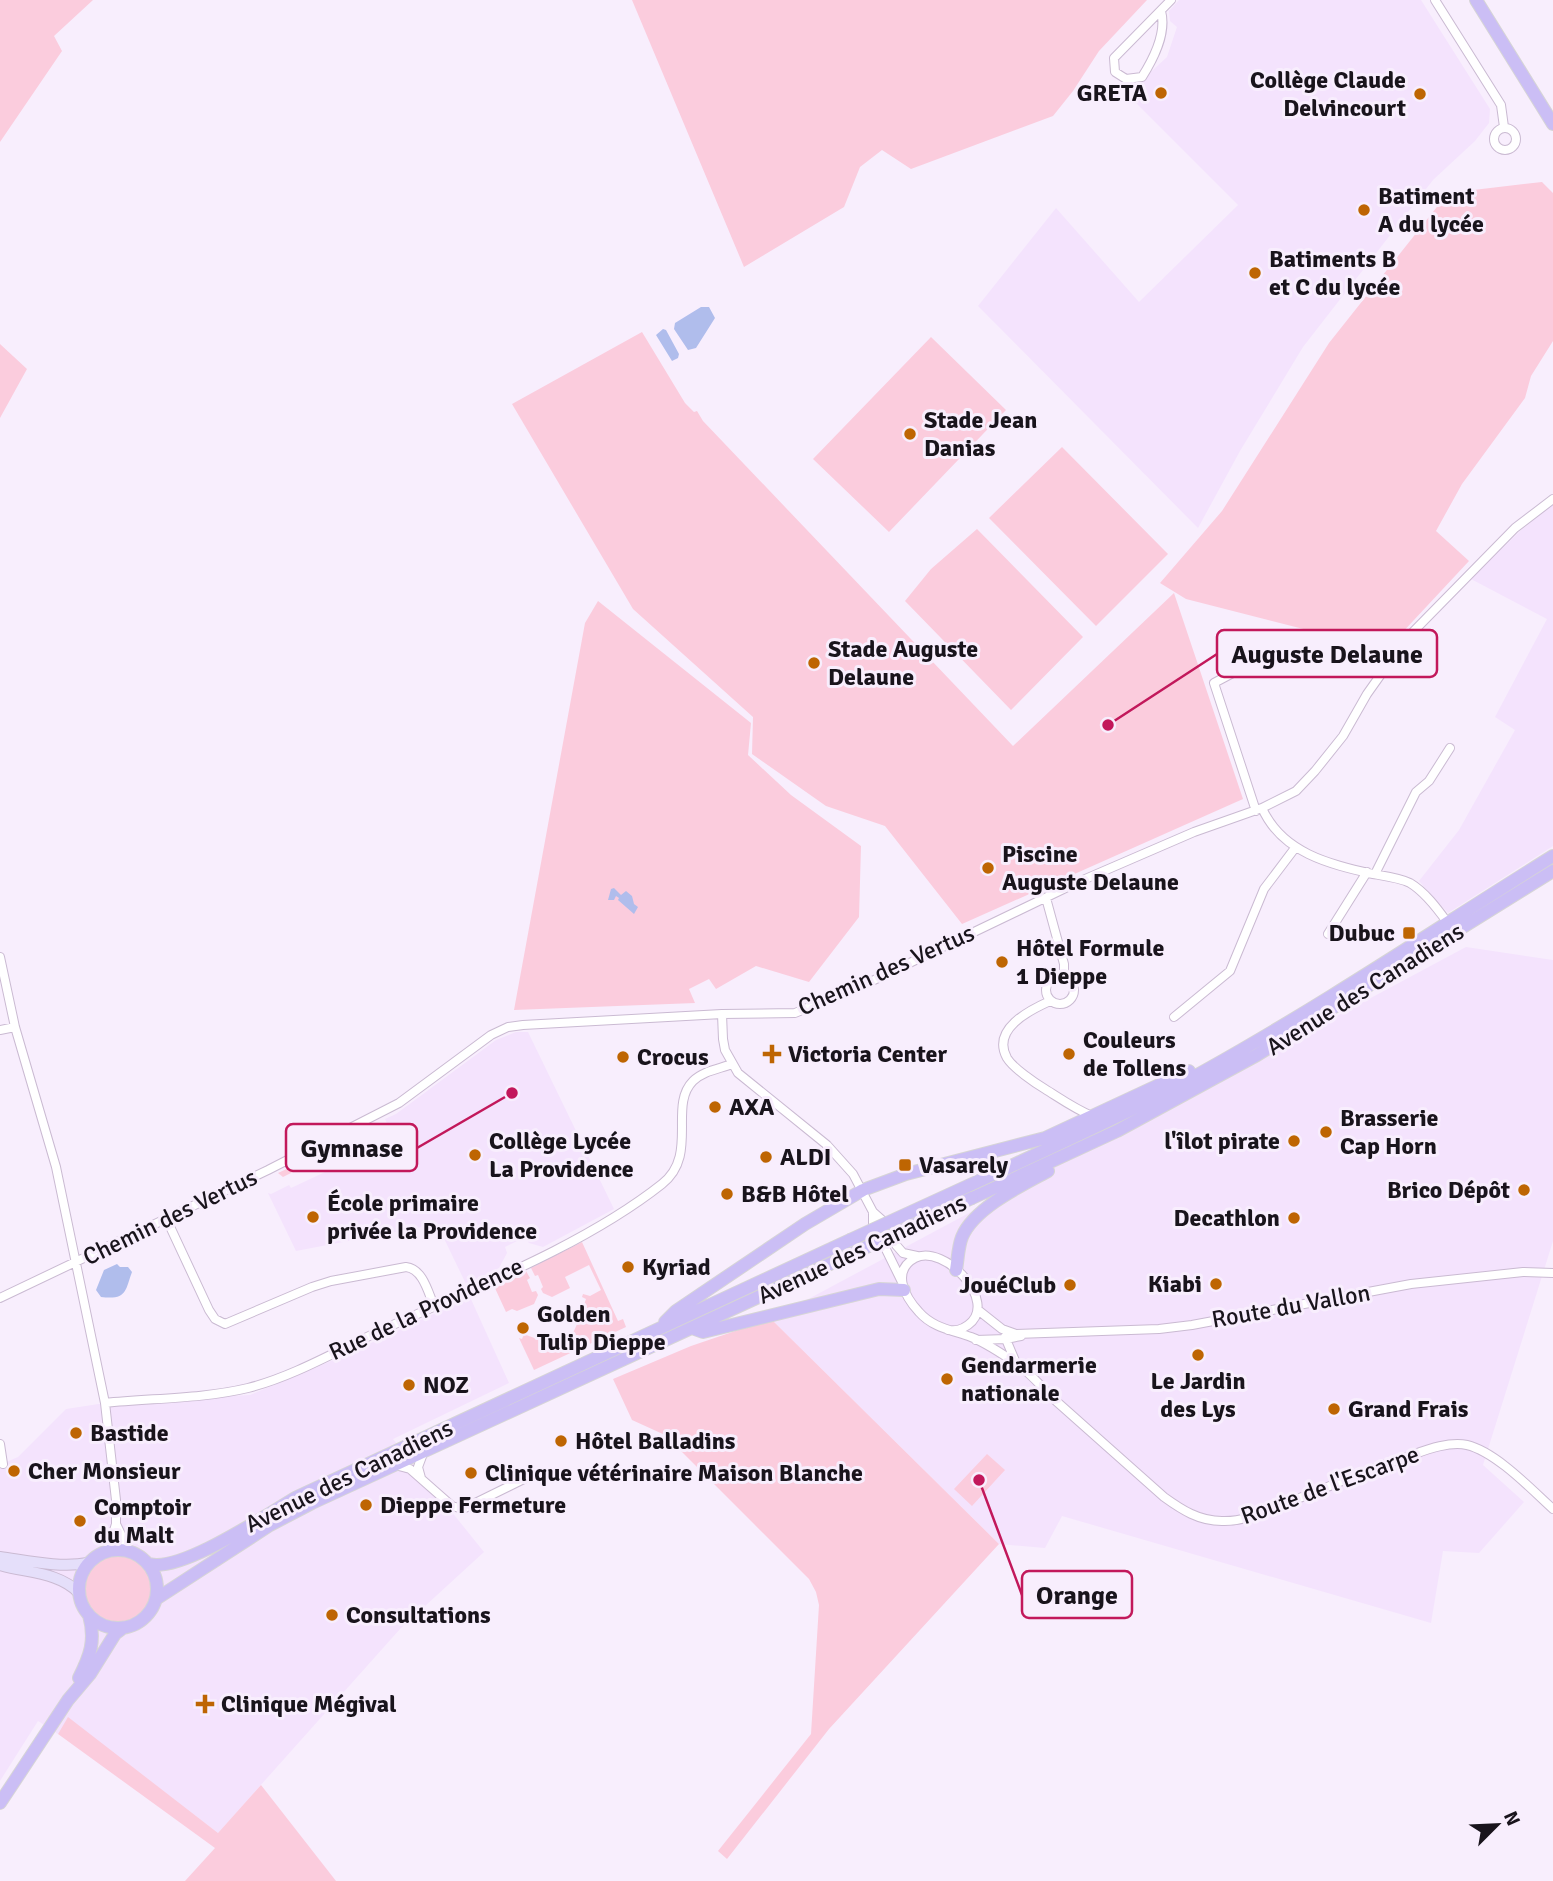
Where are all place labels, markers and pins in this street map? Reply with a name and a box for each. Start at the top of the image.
place label: Collège Claude Delvincourt [1250,65,1406,123]
place label: GRETA [1077,78,1148,108]
marker: GRETA [1153,85,1169,101]
marker: Collège Claude Delvincourt [1412,86,1428,102]
place label: Batiment A du lycée [1378,181,1484,239]
marker: Batiment A du lycée [1356,202,1372,218]
place label: Batiments B et C du lycée [1269,244,1400,302]
marker: Batiments B et C du lycée [1247,265,1263,281]
place label: Stade Jean Danias [924,405,1037,463]
marker: Stade Jean Danias [902,426,918,442]
callout: Auguste Delaune [1217,630,1437,677]
place label: Stade Auguste Delaune [828,634,978,692]
marker: Stade Auguste Delaune [806,655,822,671]
place label: Piscine Auguste Delaune [1002,839,1179,897]
marker: Piscine Auguste Delaune [980,860,996,876]
place label: Dubuc [1328,918,1395,948]
marker: Dubuc [1401,925,1417,941]
place label: Hôtel Formule 1 Dieppe [1016,933,1164,991]
marker: Hôtel Formule 1 Dieppe [994,954,1010,970]
place label: Couleurs de Tollens [1083,1025,1186,1083]
place label: Victoria Center [788,1039,947,1069]
place label: Crocus [637,1042,709,1072]
marker: Victoria Center [762,1044,782,1064]
marker: Couleurs de Tollens [1061,1046,1077,1062]
marker: Crocus [615,1049,631,1065]
place label: AXA [729,1092,775,1122]
marker: AXA [707,1099,723,1115]
place label: Brasserie Cap Horn [1340,1103,1439,1161]
callout: Gymnase [286,1124,417,1171]
marker: Brasserie Cap Horn [1318,1124,1334,1140]
place label: Collège Lycée La Providence [489,1126,634,1184]
place label: l'îlot pirate [1164,1126,1280,1156]
marker: l'îlot pirate [1286,1133,1302,1149]
place label: ALDI [780,1142,831,1172]
marker: Collège Lycée La Providence [467,1147,483,1163]
marker: ALDI [758,1149,774,1165]
place label: Vasarely [919,1150,1008,1180]
marker: Vasarely [897,1157,913,1173]
place label: Brico Dépôt [1387,1175,1510,1205]
place label: B&B Hôtel [741,1179,849,1209]
marker: Brico Dépôt [1516,1182,1532,1198]
marker: B&B Hôtel [719,1186,735,1202]
place label: École primaire privée la Providence [327,1188,537,1246]
place label: Decathlon [1174,1203,1280,1233]
marker: École primaire privée la Providence [305,1209,321,1225]
marker: Decathlon [1286,1210,1302,1226]
place label: Kyriad [642,1252,711,1282]
marker: Kyriad [620,1259,636,1275]
place label: Kiabi [1148,1269,1202,1299]
place label: JouéClub [959,1270,1056,1300]
marker: Kiabi [1208,1276,1224,1292]
marker: JouéClub [1062,1277,1078,1293]
place label: Golden Tulip Dieppe [537,1299,666,1357]
marker: Golden Tulip Dieppe [515,1320,531,1336]
marker: Le Jardin des Lys [1190,1347,1206,1363]
place label: Gendarmerie nationale [961,1350,1097,1408]
place label: Le Jardin des Lys [1150,1366,1246,1424]
place label: NOZ [423,1370,469,1400]
marker: Gendarmerie nationale [939,1371,955,1387]
marker: NOZ [401,1377,417,1393]
place label: Grand Frais [1348,1394,1469,1424]
marker: Grand Frais [1326,1401,1342,1417]
place label: Bastide [90,1418,169,1448]
marker: Bastide [68,1425,84,1441]
place label: Hôtel Balladins [575,1426,736,1456]
marker: Hôtel Balladins [553,1433,569,1449]
place label: Cher Monsieur [28,1456,181,1486]
place label: Clinique vétérinaire Maison Blanche [485,1458,863,1488]
marker: Cher Monsieur [6,1463,22,1479]
marker: Clinique vétérinaire Maison Blanche [463,1465,479,1481]
place label: Dieppe Fermeture [380,1490,566,1520]
place label: Comptoir du Malt [94,1492,192,1550]
marker: Dieppe Fermeture [358,1497,374,1513]
marker: Comptoir du Malt [72,1513,88,1529]
callout: Orange [1022,1571,1132,1618]
place label: Consultations [346,1600,491,1630]
marker: Consultations [324,1607,340,1623]
place label: Clinique Mégival [221,1689,397,1719]
marker: Clinique Mégival [195,1694,215,1714]

